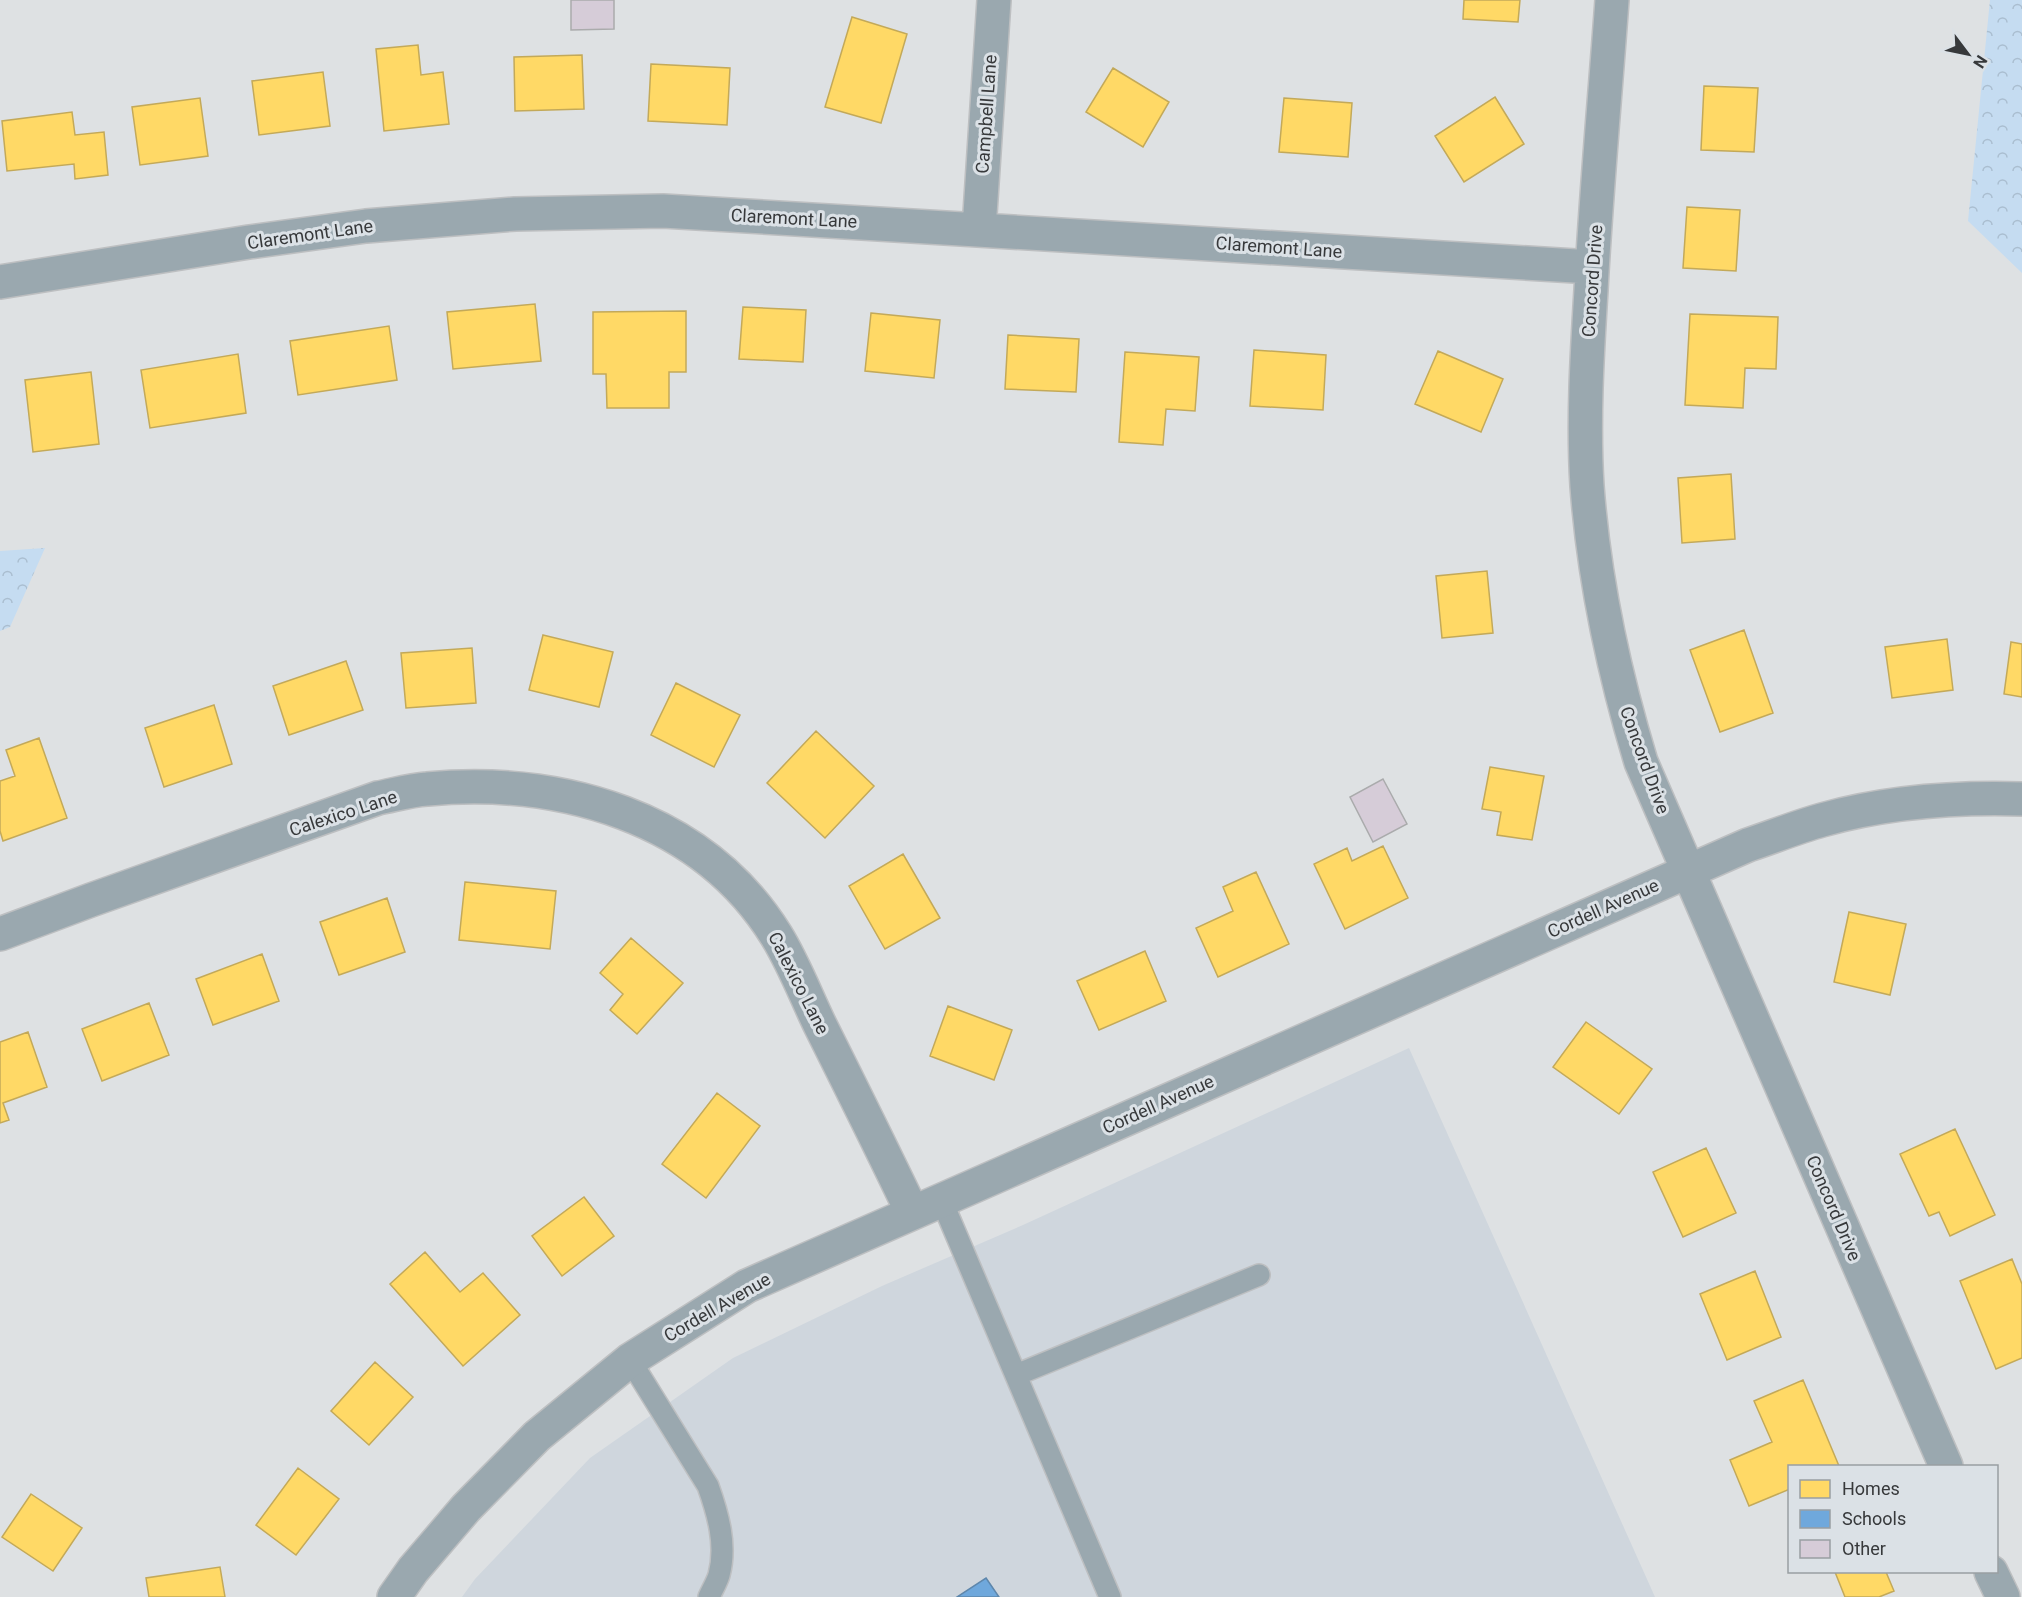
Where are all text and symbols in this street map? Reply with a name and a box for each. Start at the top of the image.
north arrow [1938,24,1998,84]
text: N [1969,52,1991,72]
street label: Campbell Lane [971,54,1001,174]
street label: Claremont Lane [730,204,858,232]
street label: Claremont Lane [246,215,374,253]
street label: Concord Drive [1578,224,1606,338]
street label: Claremont Lane [1215,232,1343,262]
street label: Concord Drive [1616,703,1674,817]
street label: Calexico Lane [287,786,399,840]
street label: Cordell Avenue [1544,874,1662,942]
street label: Calexico Lane [764,928,834,1038]
street label: Cordell Avenue [1099,1070,1217,1138]
street label: Concord Drive [1802,1152,1866,1264]
street label: Cordell Avenue [660,1268,774,1346]
legend [1788,1465,1998,1573]
text: Homes [1842,1478,1900,1499]
text: Schools [1842,1508,1906,1529]
text: Other [1842,1538,1886,1559]

